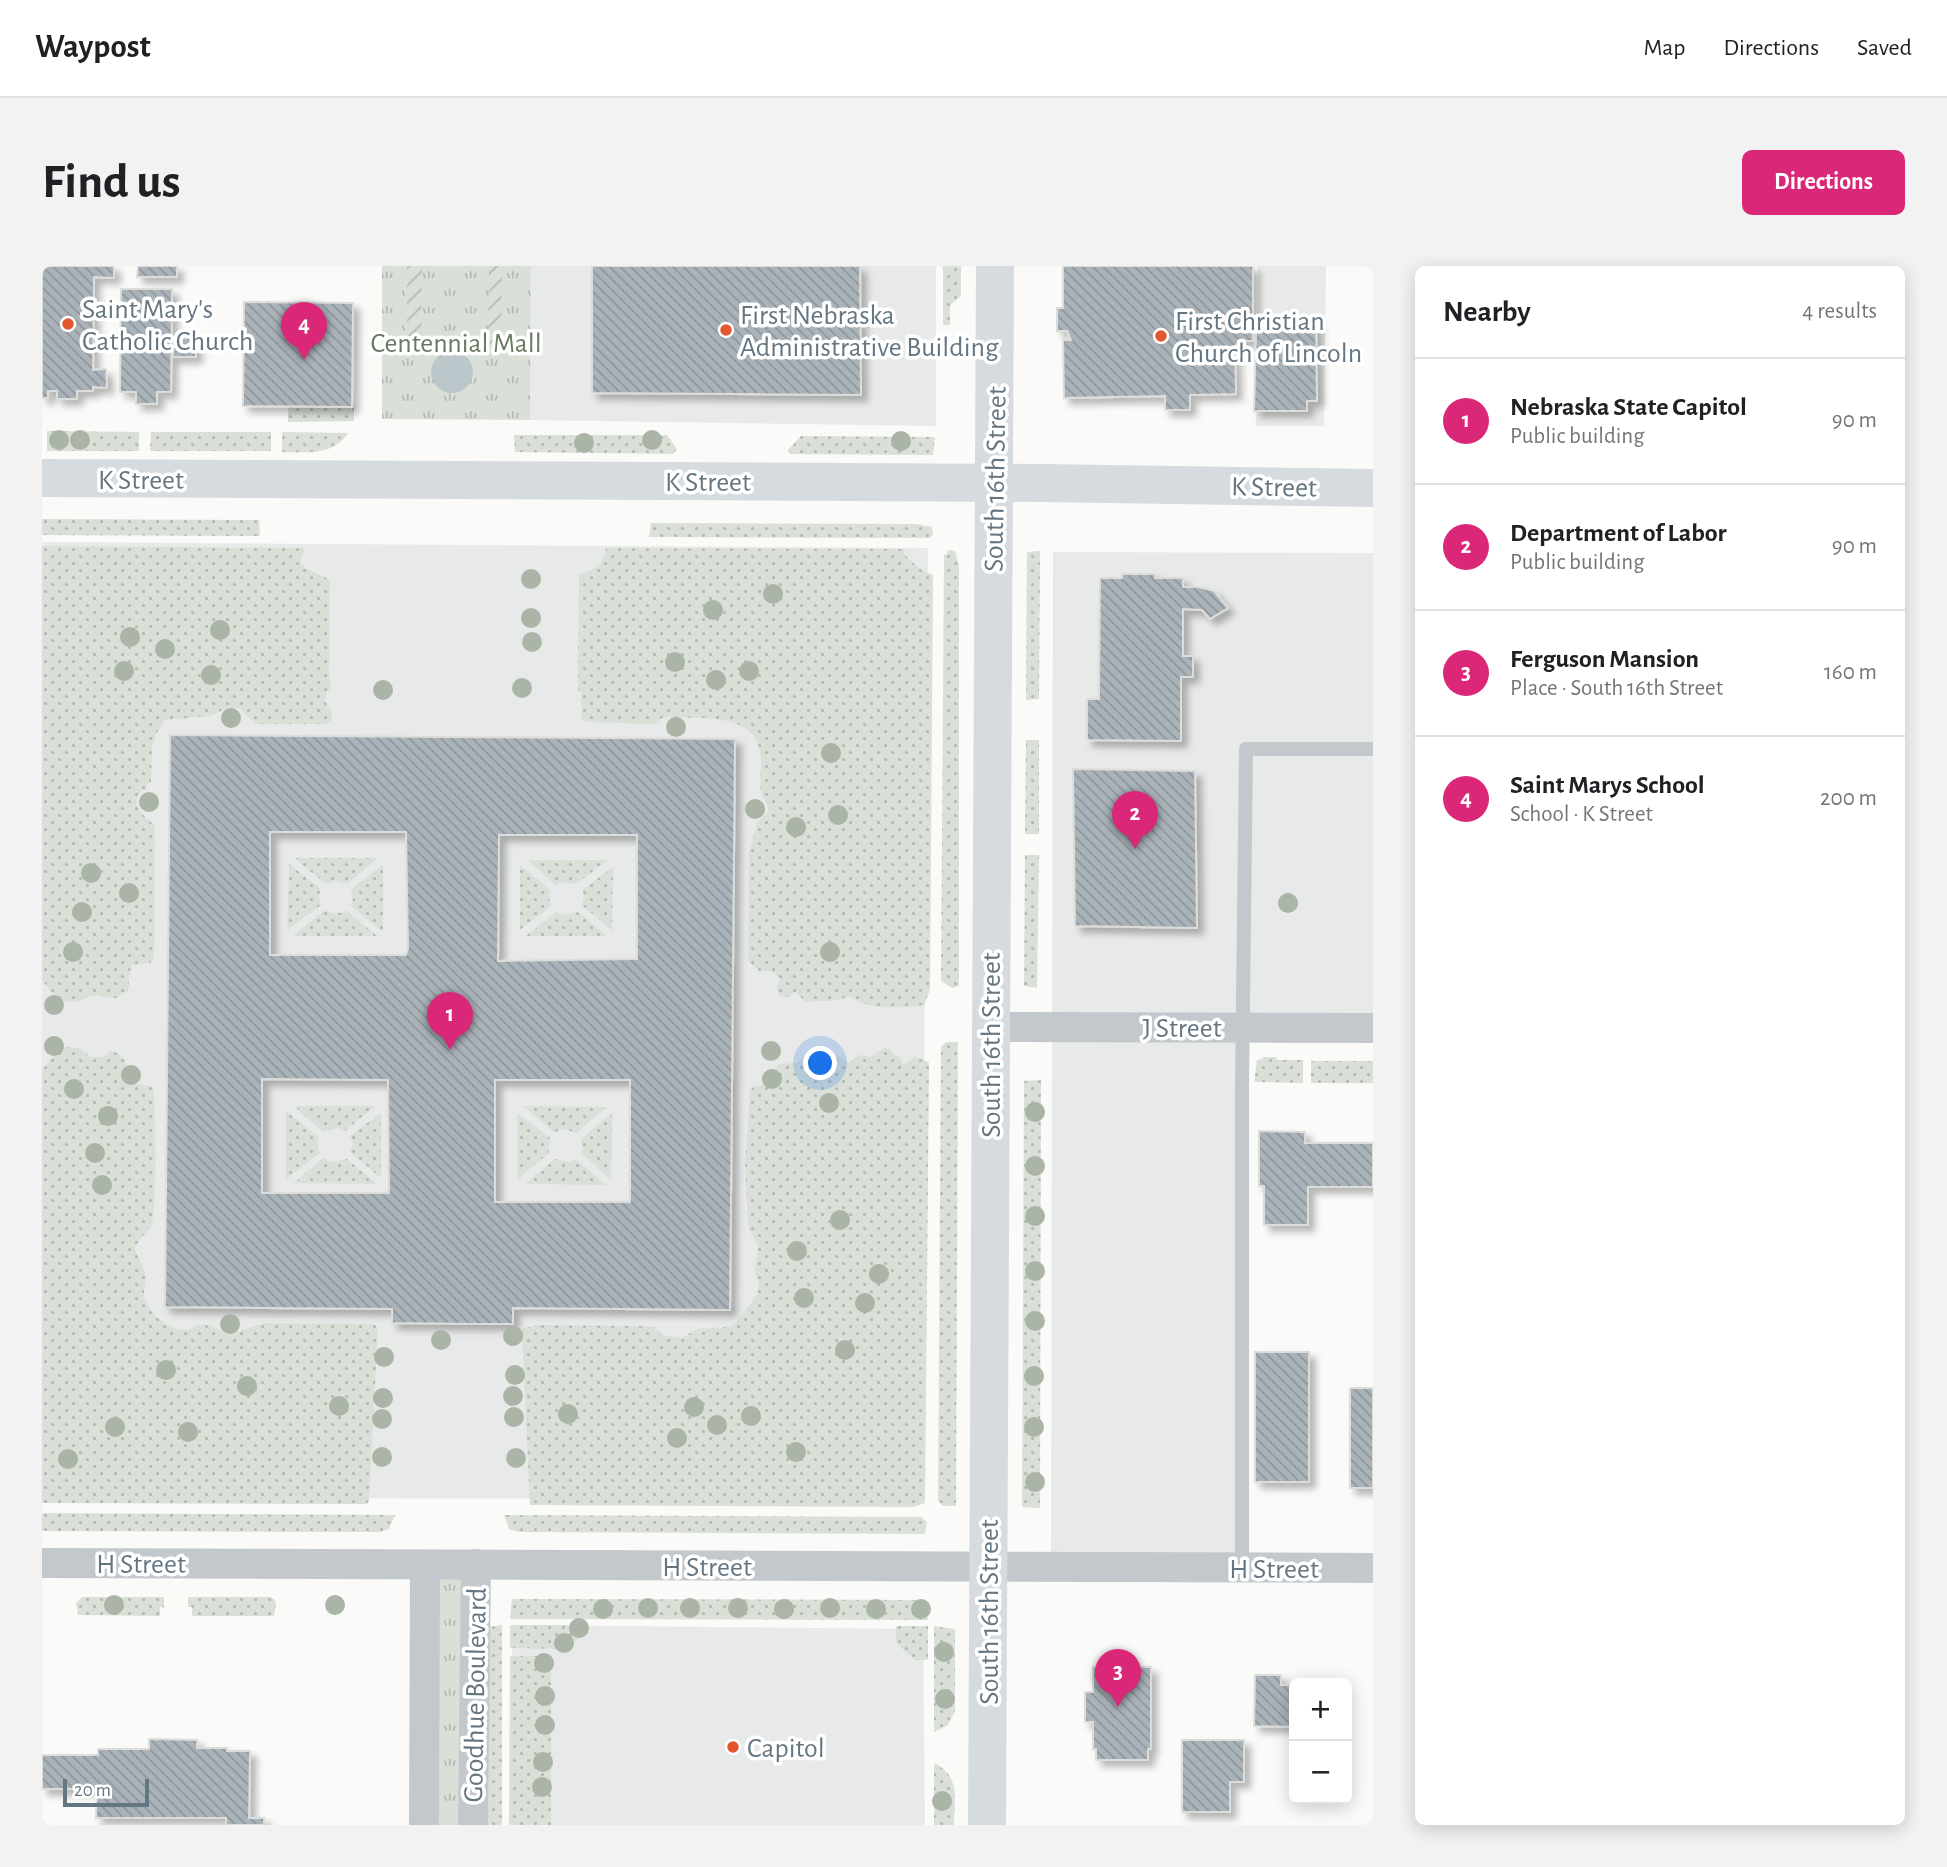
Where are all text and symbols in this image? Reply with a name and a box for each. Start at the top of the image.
text: Waypost [35,31,151,64]
text: Map [1643,36,1685,60]
text: Directions [1723,36,1819,60]
text: Saved [1857,36,1912,60]
button: Directions [1742,150,1905,215]
text: Find us [42,158,181,207]
place label: Saint Mary's Catholic Church [82,296,253,356]
text: Nearby [1443,297,1531,327]
text: 4 results [1802,300,1877,323]
pin: 4 [281,302,327,360]
place label: First Nebraska Administrative Building [740,302,999,362]
place label: First Christian Church of Lincoln [1175,308,1362,368]
marker: Saint Mary's Catholic Church [60,316,76,332]
marker: First Nebraska Administrative Building [718,322,734,338]
marker: First Christian Church of Lincoln [1153,328,1169,344]
park label: Centennial Mall [370,330,542,358]
street label: South 16th Street [980,386,1012,572]
text: Nebraska State Capitol [1510,394,1747,420]
text: 1 [1462,409,1470,432]
text: 90 m [1832,409,1877,432]
text: Public building [1510,425,1644,448]
street label: K Street [98,467,184,495]
street label: K Street [665,469,751,497]
street label: K Street [1231,473,1317,503]
text: Department of Labor [1510,520,1727,546]
text: 2 [1461,535,1471,558]
text: 90 m [1832,535,1877,558]
text: Public building [1510,551,1644,574]
text: Ferguson Mansion [1510,646,1699,672]
text: 3 [1461,661,1471,684]
text: 160 m [1824,661,1877,684]
text: Place · South 16th Street [1510,677,1723,700]
text: Saint Marys School [1510,772,1705,798]
text: 4 [1460,787,1472,810]
text: 200 m [1820,787,1877,810]
pin: 2 [1112,791,1158,849]
text: School · K Street [1510,803,1653,826]
street label: South 16th Street [978,952,1006,1138]
pin: 1 [427,992,473,1050]
street label: J Street [1142,1015,1222,1043]
your location [803,1046,837,1080]
street label: South 16th Street [976,1519,1004,1705]
street label: H Street [96,1551,186,1579]
street label: H Street [662,1554,752,1582]
street label: H Street [1229,1556,1319,1584]
street label: Goodhue Boulevard [460,1587,492,1803]
pin: 3 [1095,1649,1141,1707]
map controls [1289,1678,1352,1804]
button: + [1289,1678,1352,1741]
place label: Capitol [747,1735,825,1763]
marker: Capitol [725,1739,741,1755]
button: − [1289,1741,1352,1804]
scale bar [63,1776,149,1808]
text: 20 m [74,1781,111,1800]

